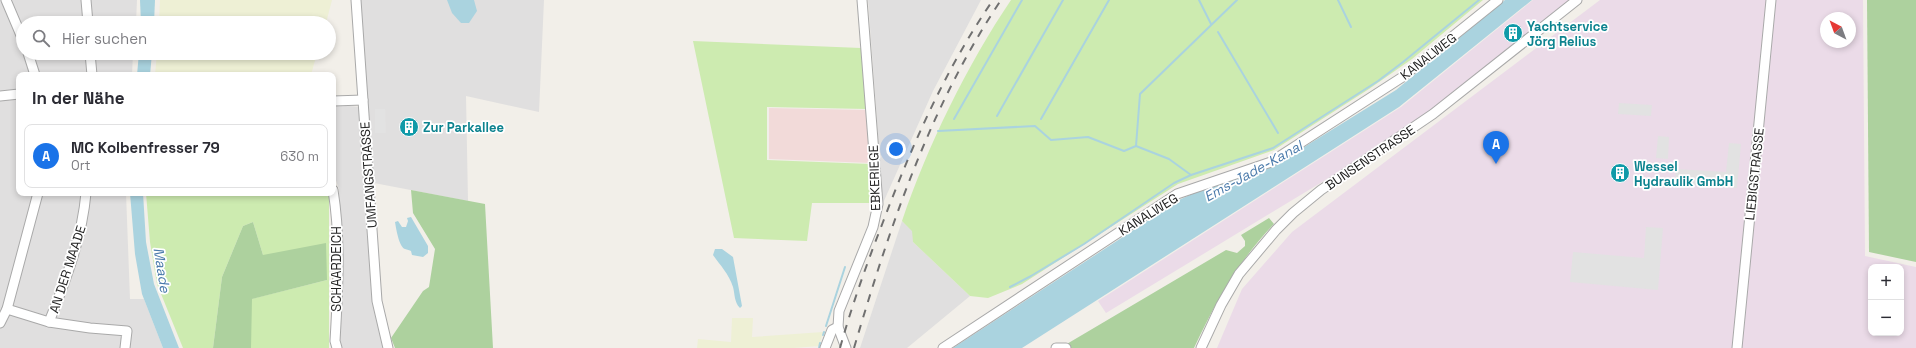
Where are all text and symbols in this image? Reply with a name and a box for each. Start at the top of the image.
north arrow [1820,12,1856,48]
search box [16,16,336,60]
place label: Yachtservice Jörg Relius [1527,18,1608,50]
building icon: Yachtservice Jörg Relius [1502,22,1524,44]
icon: search [30,27,52,49]
text: Hier suchen [62,29,147,48]
street label: KANALWEG [1397,29,1460,84]
text: In der Nähe [32,87,124,109]
building icon: Zur Parkallee [398,116,420,138]
place label: Zur Parkallee [423,119,504,136]
street label: UMFANGSTRASSE [356,121,381,229]
street label: BUNSENSTRASSE [1322,121,1418,194]
street label: LIEBIGSTRASSE [1741,127,1768,221]
pin: A [1483,131,1509,164]
water label: Ems-Jade-Kanal [1201,136,1307,205]
text: MC Kolbenfresser 79 [71,138,220,157]
your location [886,139,906,159]
street label: EBKERIEGE [865,145,884,211]
text: A [42,148,50,165]
text: 630 m [280,148,319,165]
text: Ort [71,157,91,174]
place label: Wessel Hydraulik GmbH [1634,158,1733,190]
building icon: Wessel Hydraulik GmbH [1609,162,1631,184]
street label: KANALWEG [1115,190,1181,239]
street label: AN DER MAADE [45,223,90,315]
street label: SCHAARDEICH [328,226,345,312]
water label: Maade [150,246,175,294]
map controls [1868,264,1904,336]
button: + [1868,264,1904,300]
button: − [1868,300,1904,336]

